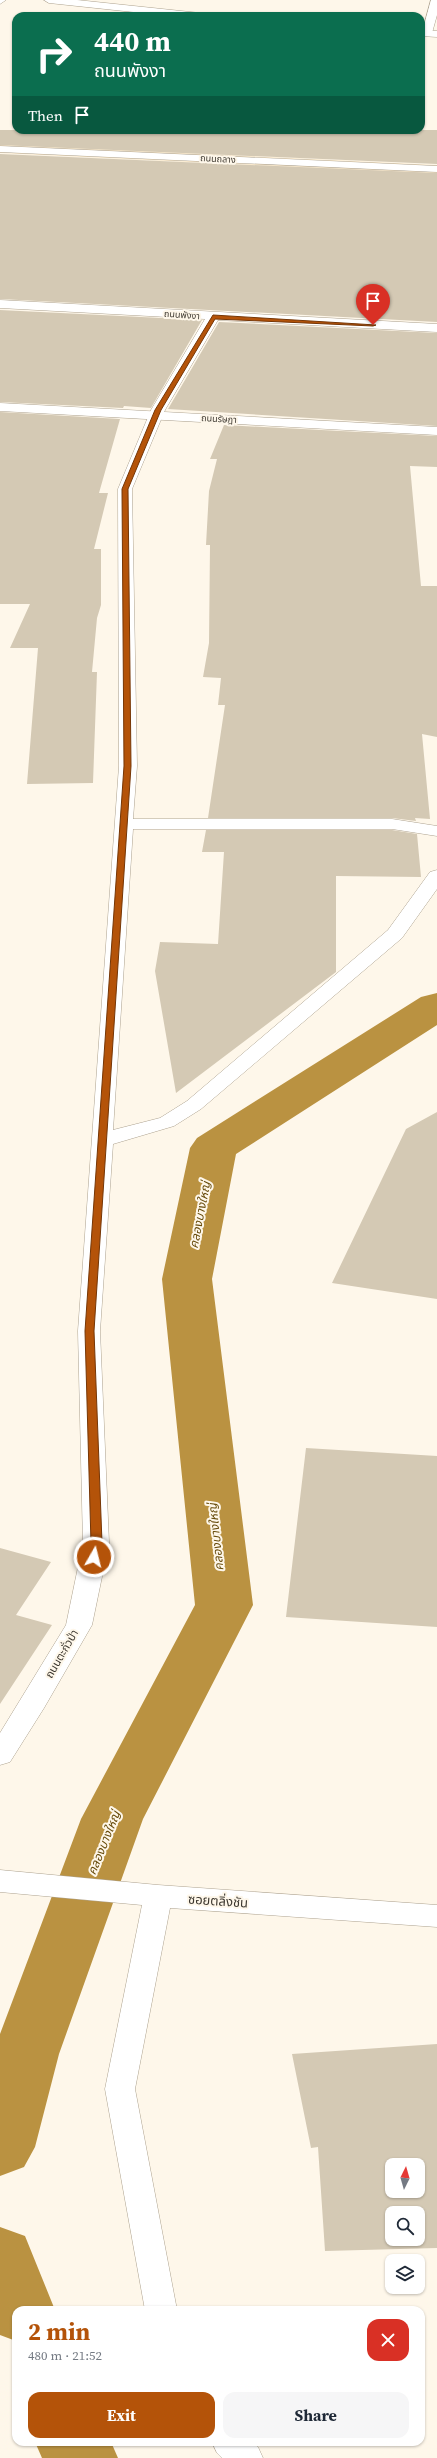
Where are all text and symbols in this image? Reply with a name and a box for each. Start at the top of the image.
text: 440 m [94,22,171,60]
icon: right [28,28,80,80]
text: ถนนพังงา [94,58,166,83]
icon: arrive [71,104,93,126]
text: Then [28,105,63,126]
street label: ถนนถลาง [200,152,236,166]
pin [356,284,390,325]
icon: arrive [362,290,384,312]
street label: ถนนพังงา [164,308,200,322]
street label: ถนนรัษฎา [201,412,237,426]
water label: คลองบางใหญ่ [186,1178,215,1250]
water label: คลองบางใหญ่ [204,1501,227,1571]
position arrow [73,1536,115,1578]
street label: ถนนตะกั่วป่า [42,1627,82,1681]
water label: คลองบางใหญ่ [84,1807,125,1877]
street label: ซอยตลิ่งชัน [187,1890,249,1912]
north arrow [385,2158,425,2198]
map controls [385,2158,425,2294]
button: search [385,2206,425,2246]
button: layers [385,2254,425,2294]
text: 2 min [28,2315,90,2348]
button: close [367,2319,409,2361]
text: 480 m · 21:52 [28,2347,102,2364]
button: Exit [28,2392,215,2438]
button: Share [223,2392,409,2438]

